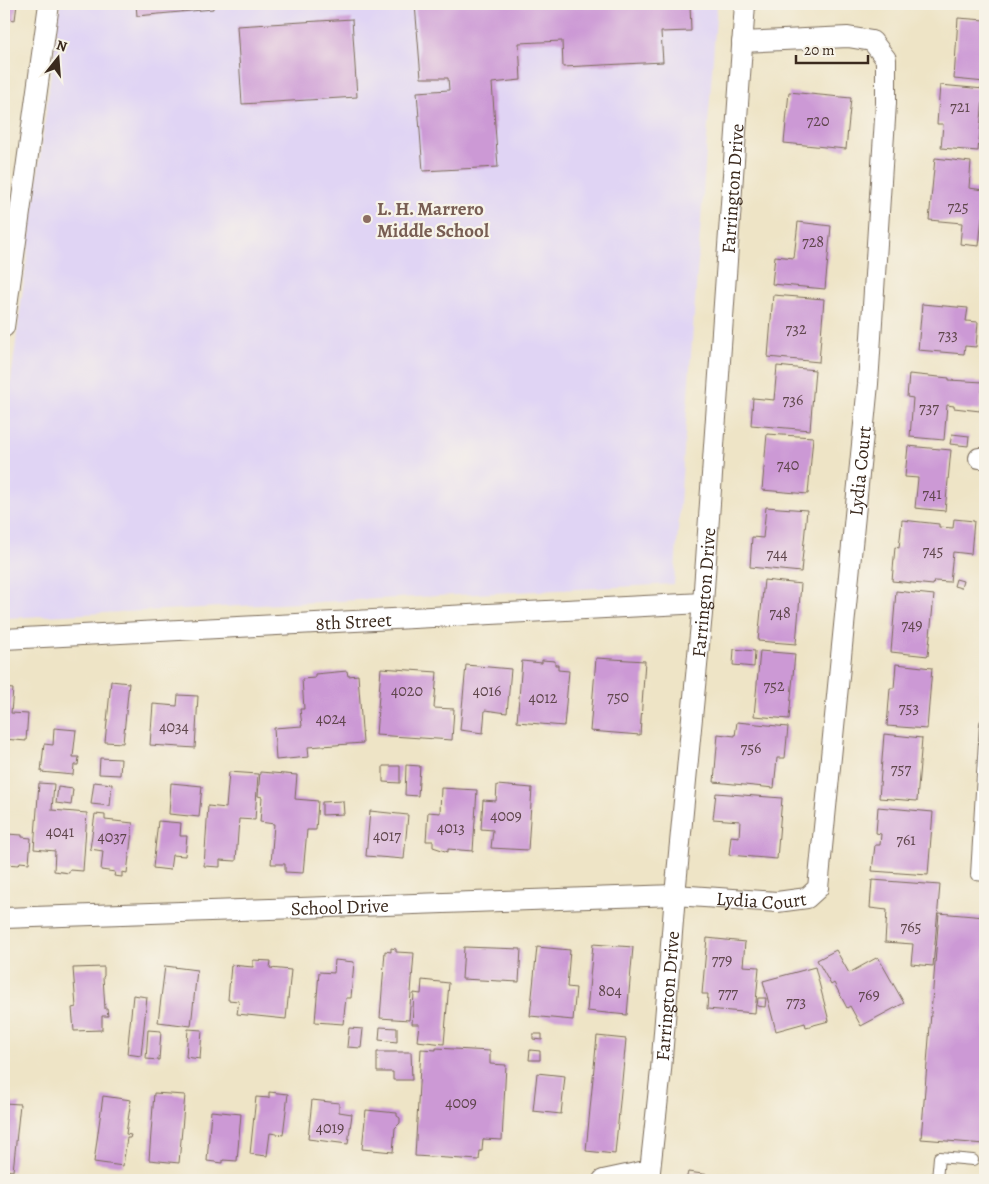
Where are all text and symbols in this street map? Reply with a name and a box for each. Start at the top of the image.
north arrow [32,32,82,82]
scale bar [796,32,869,64]
text: N [54,35,69,57]
text: 20 m [804,40,835,60]
house number: 721 [950,96,970,118]
house number: 720 [807,110,829,132]
street label: Farrington Drive [716,123,751,255]
place label: L. H. Marrero Middle School [377,196,489,244]
house number: 725 [947,196,969,218]
marker: L. H. Marrero Middle School [361,213,373,225]
house number: 728 [802,231,824,253]
house number: 732 [786,318,807,340]
house number: 733 [938,324,958,346]
house number: 736 [783,389,803,411]
house number: 737 [919,397,939,419]
street label: Lydia Court [843,425,878,517]
house number: 740 [777,454,799,476]
house number: 741 [922,483,942,505]
street label: Farrington Drive [686,527,722,659]
house number: 745 [923,540,944,562]
house number: 744 [766,543,788,565]
house number: 748 [769,602,791,624]
street label: 8th Street [315,607,392,637]
house number: 749 [901,614,923,636]
house number: 752 [763,675,785,697]
house number: 4020 [391,680,423,702]
house number: 4016 [473,680,501,702]
house number: 750 [607,686,629,708]
house number: 4012 [529,687,558,709]
house number: 753 [899,697,919,719]
house number: 4024 [316,708,346,730]
house number: 4034 [159,716,189,738]
house number: 756 [741,737,762,759]
house number: 757 [891,758,911,780]
house number: 4009 [490,805,522,827]
house number: 4013 [437,817,465,839]
house number: 4041 [46,821,75,843]
house number: 4017 [373,825,401,847]
house number: 4037 [97,826,127,848]
house number: 761 [896,829,916,851]
street label: Lydia Court [715,886,808,916]
street label: School Drive [290,893,389,922]
house number: 765 [901,916,922,938]
street label: Farrington Drive [650,930,686,1062]
house number: 779 [712,949,732,971]
house number: 804 [598,980,622,1002]
house number: 777 [718,982,738,1004]
house number: 769 [858,984,880,1006]
house number: 773 [786,991,806,1013]
house number: 4009 [445,1092,477,1114]
house number: 4019 [316,1117,344,1139]

